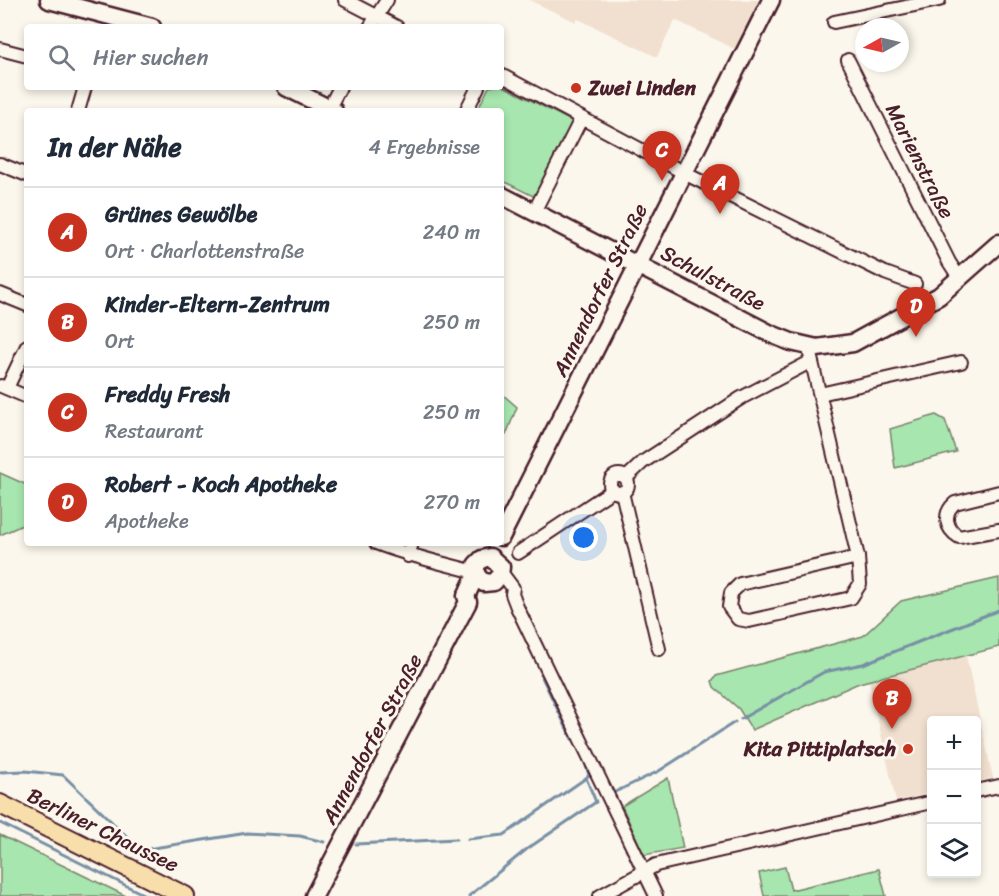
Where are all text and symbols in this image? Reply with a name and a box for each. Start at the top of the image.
north arrow [855,18,909,72]
search box [24,24,504,90]
text: Hier suchen [93,38,208,77]
icon: search [45,41,78,74]
place label: Zwei Linden [587,69,697,107]
marker: Zwei Linden [569,81,583,95]
street label: Marienstraße [875,96,966,226]
text: In der Nähe [48,124,182,170]
text: 4 Ergebnisse [369,130,480,165]
pin: C [642,132,682,181]
pin: A [700,164,740,214]
text: Grünes Gewölbe [105,195,257,234]
street label: Annendorfer Straße [541,197,659,384]
text: A [61,215,74,250]
text: 240 m [423,215,480,250]
text: Ort · Charlottenstraße [105,234,304,269]
street label: Schulstraße [654,234,772,322]
text: Kinder-Eltern-Zentrum [105,285,330,324]
pin: D [896,288,936,337]
text: B [61,305,74,340]
text: 250 m [423,305,480,340]
text: Ort [105,324,135,359]
text: Freddy Fresh [105,375,231,414]
text: C [61,395,74,430]
text: 250 m [423,395,480,430]
text: Restaurant [105,414,204,449]
text: Robert - Koch Apotheke [105,465,337,504]
text: D [62,485,73,520]
text: 270 m [424,485,480,520]
text: Apotheke [105,504,189,539]
your location [569,523,598,552]
street label: Annendorfer Straße [310,646,433,832]
pin: B [872,680,912,729]
map controls [927,716,981,878]
button: + [927,716,981,770]
place label: Kita Pittiplatsch [743,730,896,768]
marker: Kita Pittiplatsch [901,742,915,756]
button: − [927,770,981,824]
street label: Berliner Chaussee [20,777,186,883]
button: layers [927,824,981,878]

